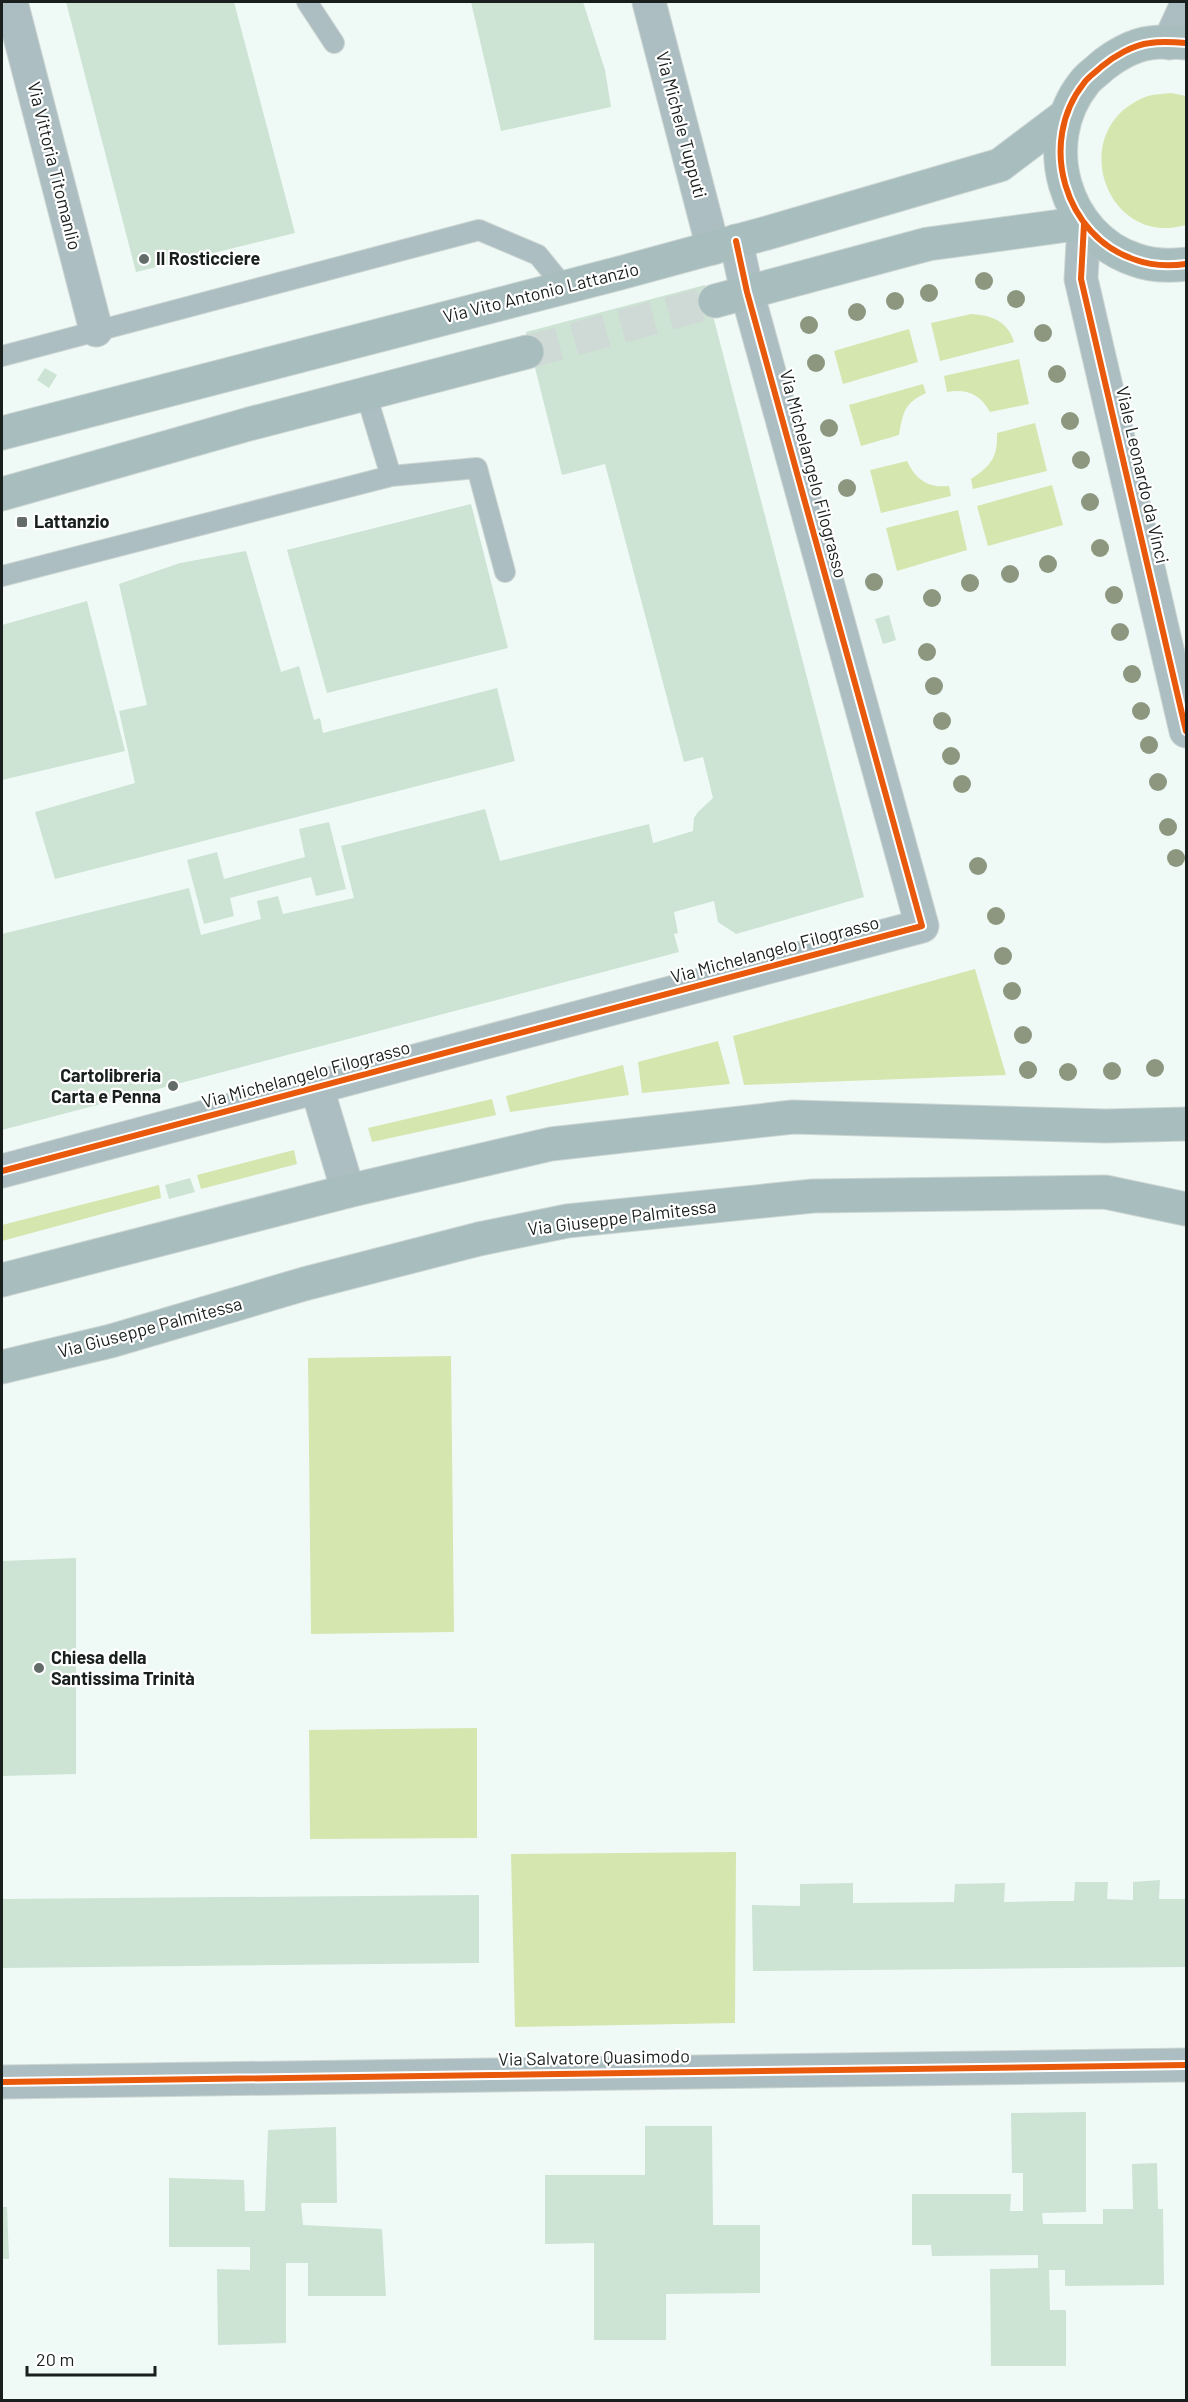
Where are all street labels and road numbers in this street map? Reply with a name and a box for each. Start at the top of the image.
street label: Via Michele Tupputi [652,49,712,201]
street label: Via Vittoria Titomanlio [23,79,87,252]
street label: Via Vito Antonio Lattanzio [441,257,641,327]
street label: Via Michelangelo Filograsso [776,367,852,580]
street label: Viale Leonardo da Vinci [1112,384,1174,566]
street label: Via Michelangelo Filograsso [668,911,881,987]
street label: Via Michelangelo Filograsso [199,1036,412,1112]
street label: Via Giuseppe Palmitessa [526,1195,717,1239]
street label: Via Giuseppe Palmitessa [55,1292,244,1362]
street label: Via Salvatore Quasimodo [498,2044,690,2070]

